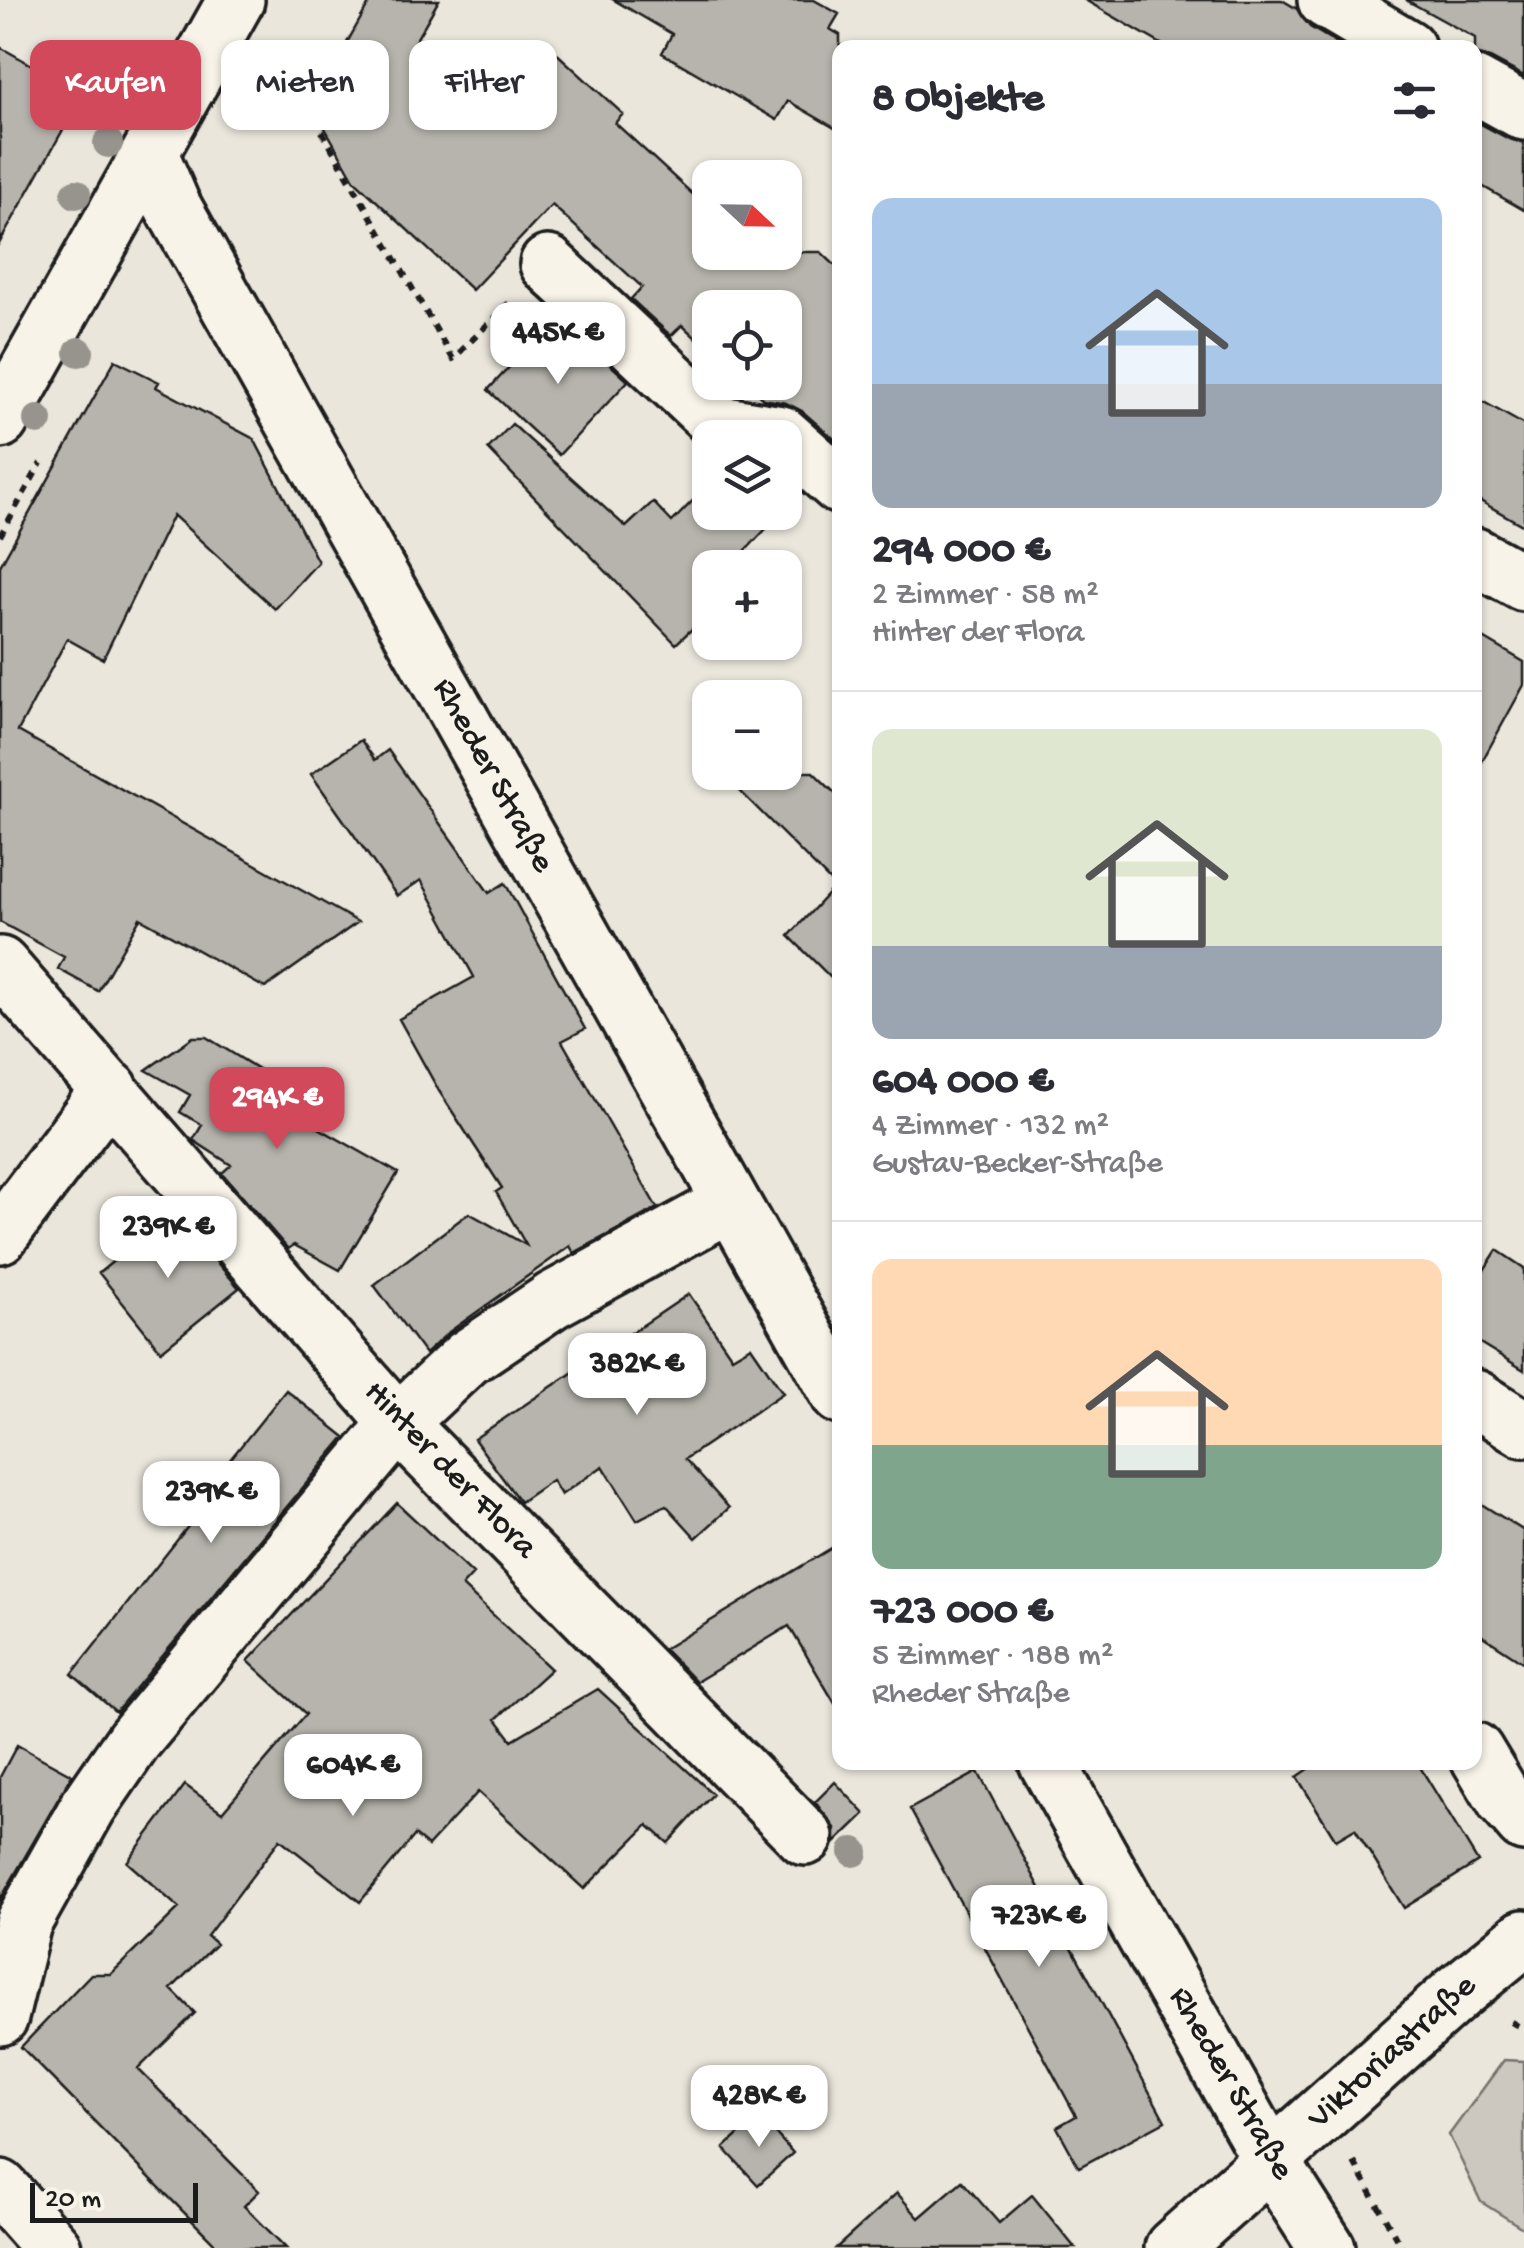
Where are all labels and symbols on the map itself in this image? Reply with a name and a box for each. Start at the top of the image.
north arrow [692,160,802,270]
pin: 445K € [477,302,639,387]
street label: Rheder Straße [422,672,563,881]
pin: 294K € [196,1067,358,1152]
pin: 239K € [87,1196,249,1281]
pin: 382K € [556,1333,718,1418]
street label: Hinter der Flora [354,1373,545,1570]
pin: 239K € [130,1461,292,1546]
pin: 604K € [272,1734,434,1819]
pin: 723K € [958,1885,1120,1970]
street label: Viktoriastraße [1299,1966,1487,2140]
street label: Rheder Straße [1158,1980,1302,2189]
pin: 428K € [678,2065,840,2150]
scale bar [30,2178,198,2222]

